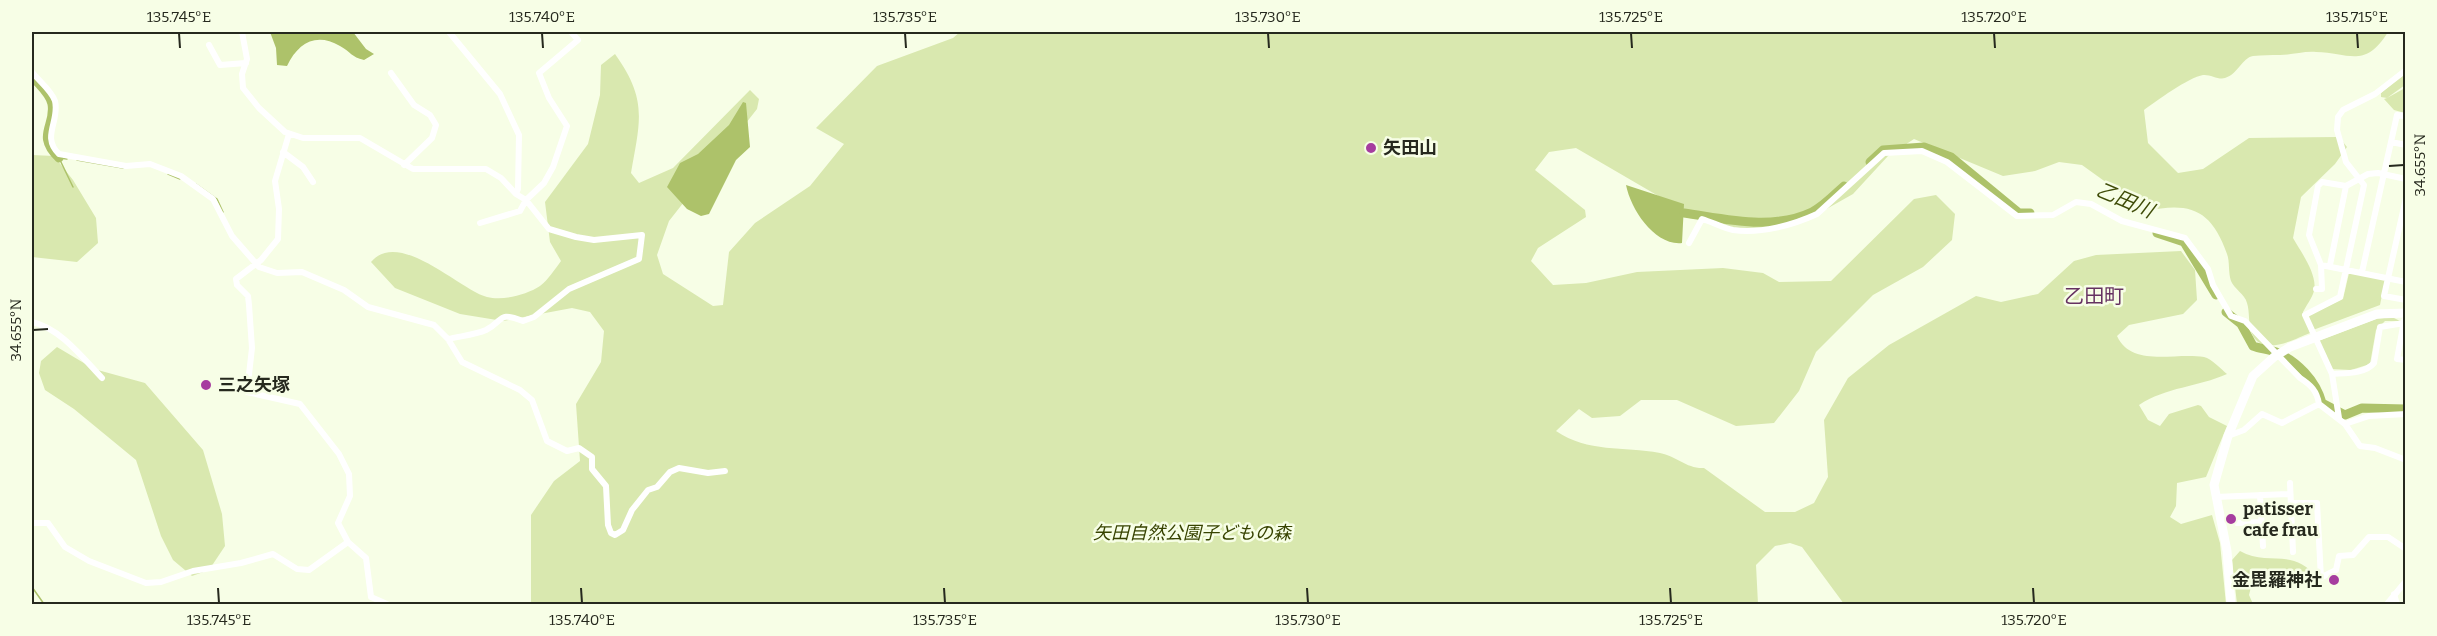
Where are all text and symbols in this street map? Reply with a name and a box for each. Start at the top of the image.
text: 135.745°E [147,8,211,26]
text: 135.740°E [509,8,575,26]
text: 135.735°E [873,8,937,26]
text: 135.730°E [1235,8,1301,26]
text: 135.725°E [1599,8,1663,26]
text: 135.720°E [1961,8,2027,26]
text: 135.715°E [2326,8,2388,26]
text: 34.655°N [2411,133,2429,196]
place label: 矢田山 [1383,137,1437,159]
marker: 矢田山 [1364,141,1378,155]
water label: 乙田川 [2093,177,2159,224]
district label: 乙田町 [2064,284,2124,308]
text: 34.655°N [7,298,25,361]
place label: 三之矢塚 [218,374,290,396]
marker: 三之矢塚 [199,378,213,392]
place label: patisser cafe frau [2243,498,2319,541]
marker: patisser cafe frau [2224,512,2238,526]
park label: 矢田自然公園子どもの森 [1093,522,1293,544]
place label: 金毘羅神社 [2232,569,2322,591]
marker: 金毘羅神社 [2327,573,2341,587]
text: 135.745°E [187,611,251,629]
text: 135.740°E [549,611,615,629]
text: 135.735°E [913,611,977,629]
text: 135.730°E [1275,611,1341,629]
text: 135.725°E [1639,611,1703,629]
text: 135.720°E [2001,611,2067,629]

